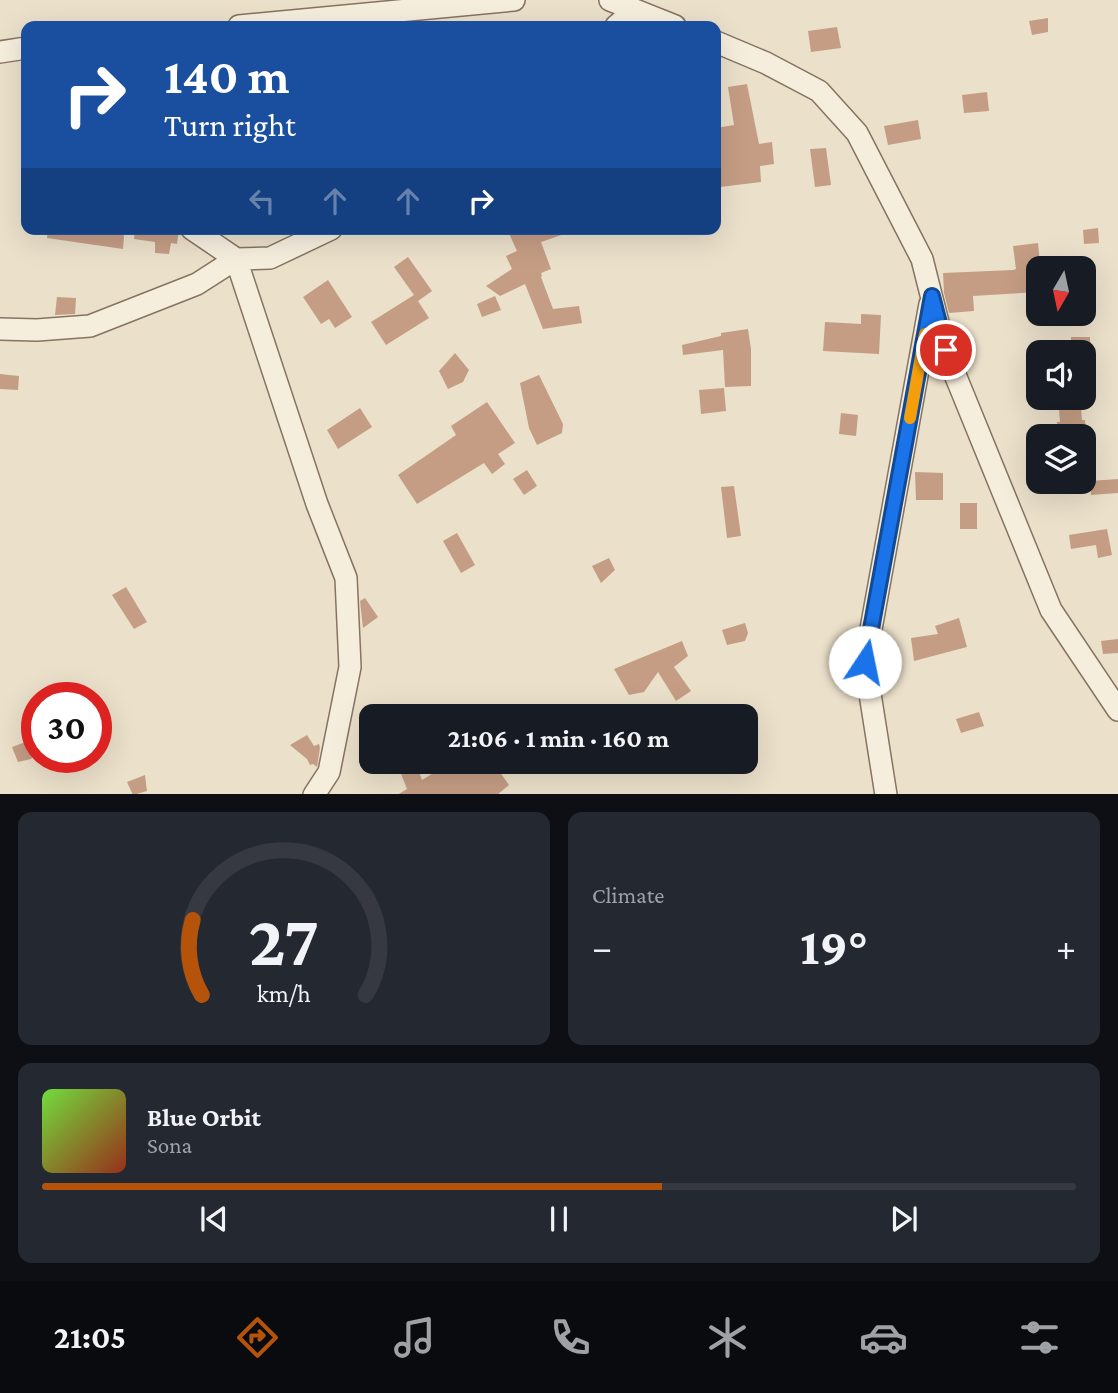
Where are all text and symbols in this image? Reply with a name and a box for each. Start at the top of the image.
icon: right [49,49,140,140]
text: 140 m [164,49,289,104]
text: Turn right [164,107,296,143]
icon: left [243,182,281,220]
icon: ahead [316,182,354,220]
icon: ahead [389,182,427,220]
icon: right [462,182,500,220]
north arrow [1026,256,1096,326]
map controls [1026,256,1096,494]
pin [916,320,976,380]
icon: arrive [927,331,965,369]
button: sound [1026,340,1096,410]
button: layers [1026,424,1096,494]
position arrow [828,625,902,699]
speed limit sign: 30 [21,682,112,773]
text: 21:06 · 1 min · 160 m [448,724,669,753]
text: Climate [592,882,664,908]
text: 27 [249,900,319,981]
text: 19° [800,917,868,975]
text: − [592,926,612,968]
text: + [1056,926,1076,968]
text: km/h [257,979,311,1006]
text: Blue Orbit [147,1103,261,1132]
text: Sona [147,1132,192,1158]
icon: previous [195,1200,233,1238]
icon: pause [540,1200,578,1238]
icon: next [885,1200,923,1238]
icon: directions [233,1313,282,1362]
icon: music [390,1313,439,1362]
icon: phone [546,1313,595,1362]
icon: climate [703,1313,752,1362]
icon: car [859,1313,908,1362]
icon: filters [1015,1313,1064,1362]
text: 21:05 [54,1319,126,1355]

